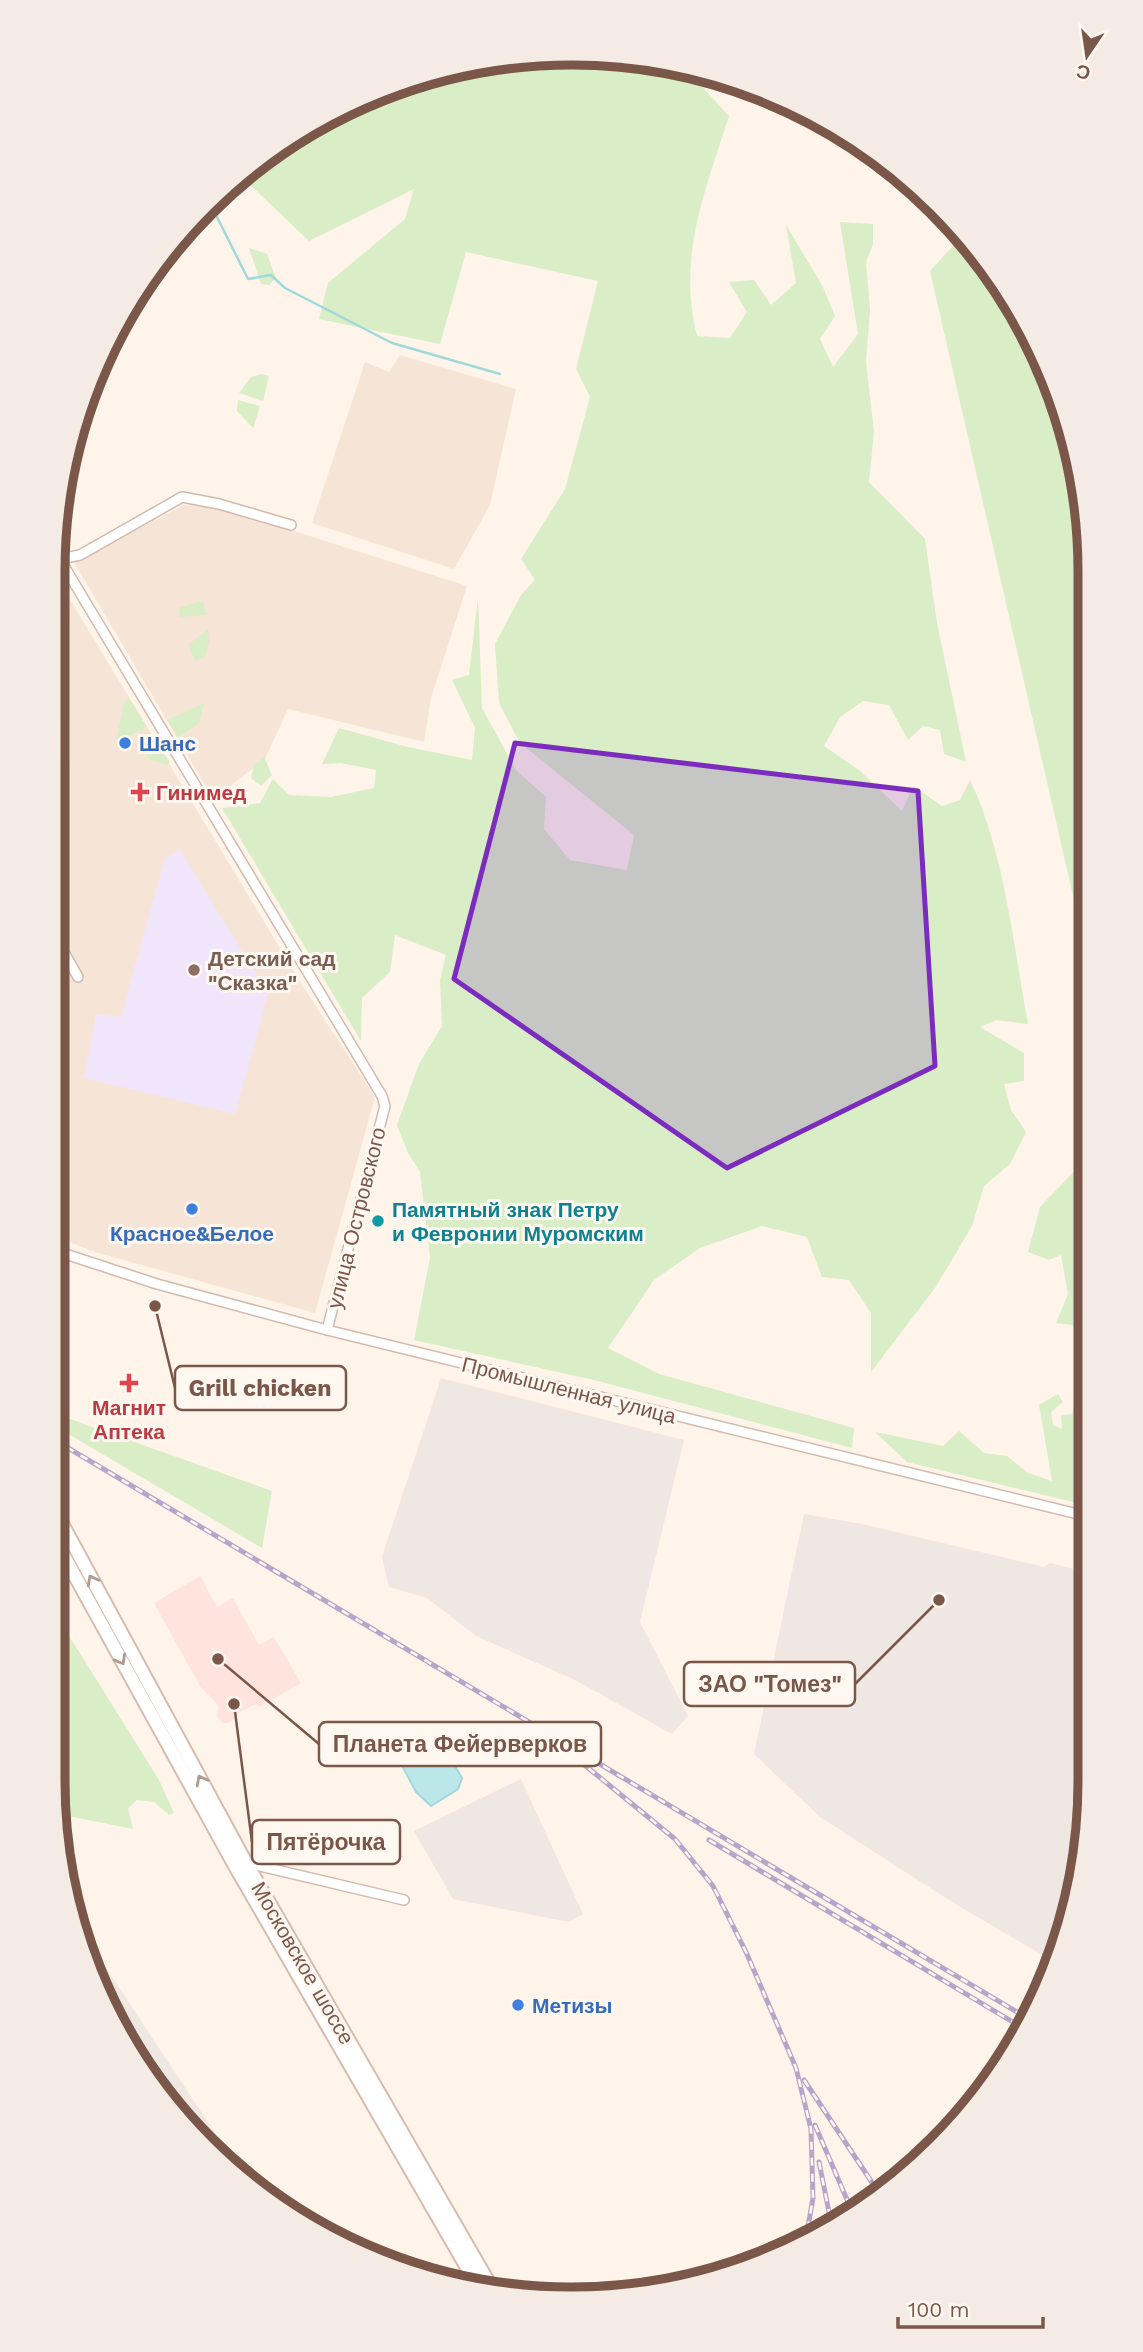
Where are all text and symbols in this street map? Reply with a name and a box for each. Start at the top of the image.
north arrow [1052,21,1122,91]
text: С [1074,59,1093,85]
place label: Шанс [139,731,196,756]
marker: Шанс [117,735,133,751]
place label: Гинимед [156,780,246,805]
marker: Гинимед [130,782,150,802]
place label: Детский сад "Сказка" [208,946,336,995]
marker: Детский сад "Сказка" [186,962,202,978]
street label: улица Островского [321,1125,391,1311]
place label: Памятный знак Петру и Февронии Муромским [392,1197,644,1246]
marker: Красное&Белое [184,1201,200,1217]
marker: Памятный знак Петру и Февронии Муромским [370,1213,386,1229]
place label: Красное&Белое [110,1221,274,1246]
street label: Промышленная улица [459,1351,679,1429]
callout: Grill chicken [175,1366,346,1410]
marker: Магнит Аптека [121,1375,137,1391]
text: Grill chicken [189,1375,331,1402]
place label: Магнит Аптека [92,1395,166,1444]
one-way arrow [87,1575,101,1587]
one-way arrow [113,1653,126,1665]
callout: ЗАО "Томез" [684,1662,855,1706]
text: ЗАО "Томез" [698,1671,842,1698]
callout: Планета Фейерверков [319,1722,601,1766]
text: Планета Фейерверков [333,1731,587,1758]
one-way arrow [196,1775,209,1787]
callout: Пятёрочка [252,1820,400,1864]
text: Пятёрочка [266,1829,386,1856]
street label: Московское шоссе [246,1877,360,2049]
place label: Метизы [532,1993,612,2018]
marker: Метизы [510,1997,526,2013]
scale bar [898,2286,1043,2330]
text: 100 m [908,2297,970,2322]

